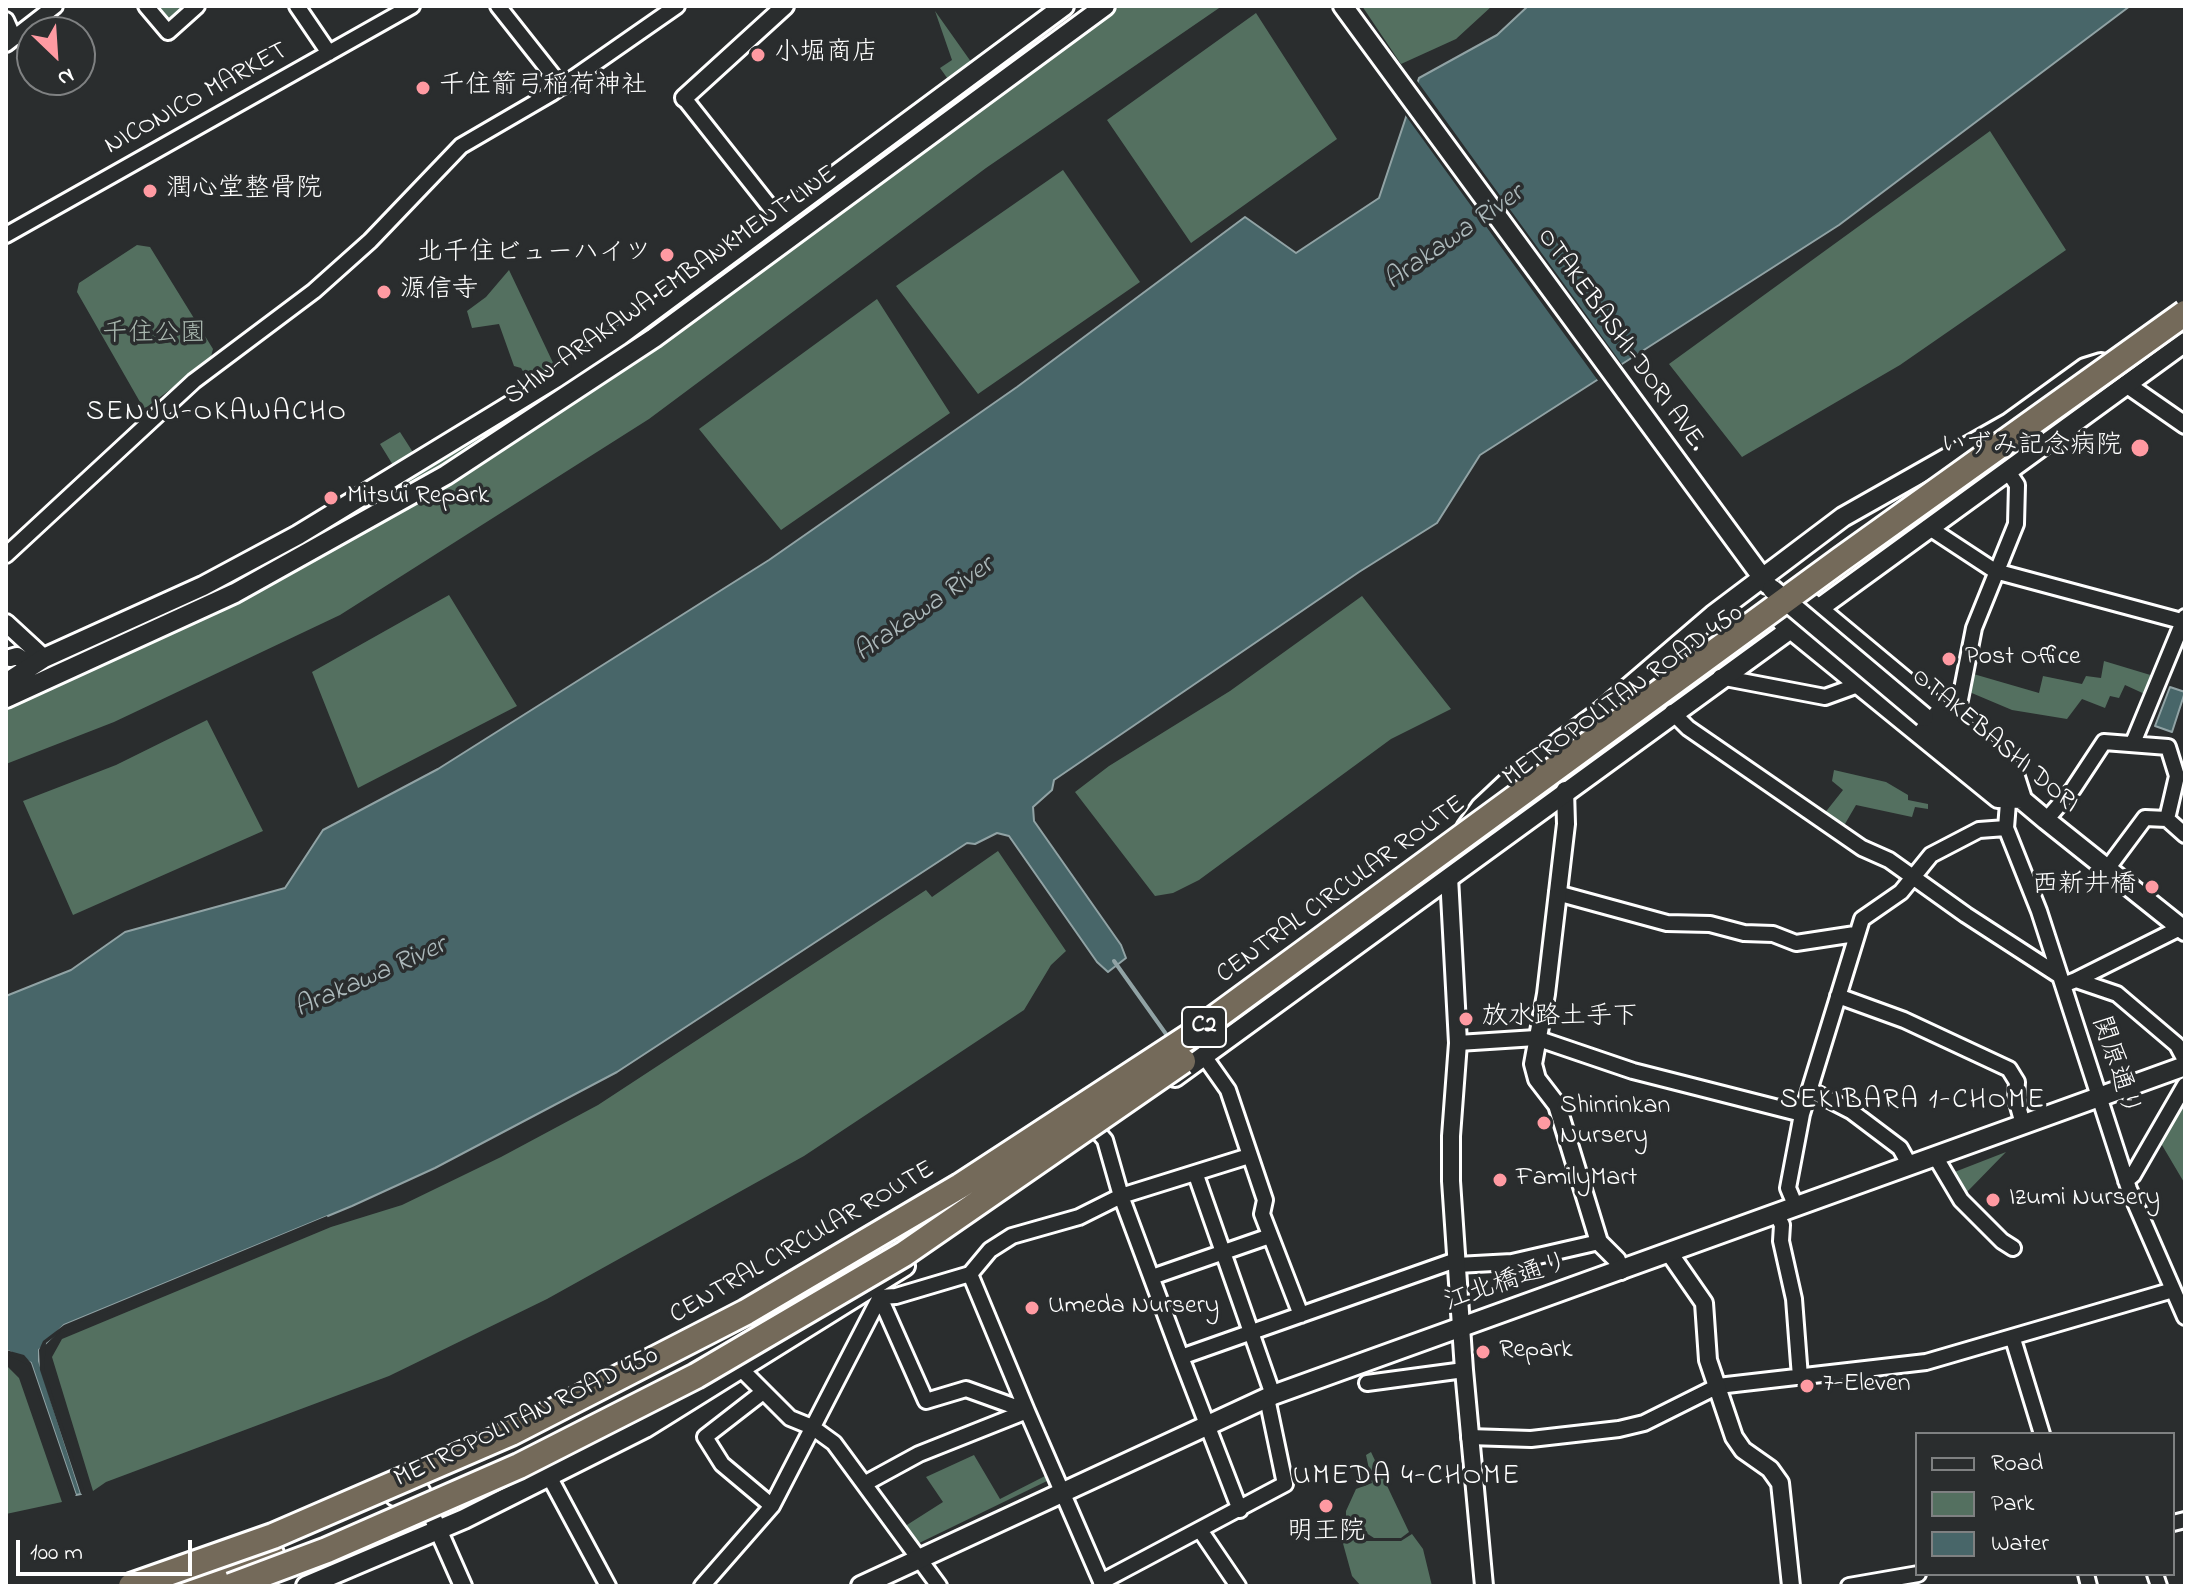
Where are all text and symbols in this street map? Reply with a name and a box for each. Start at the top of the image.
north arrow [16,16,96,96]
street label: NICONICO MARKET [100,37,294,163]
place label: 小堀商店 [774,39,878,71]
marker: 小堀商店 [749,46,767,64]
text: N [52,58,79,94]
place label: 千住箭弓稲荷神社 [439,72,647,104]
marker: 千住箭弓稲荷神社 [414,79,432,97]
street label: SHIN-ARAKAWA EMBANKMENT LINE [500,160,844,414]
place label: 潤心堂整骨院 [166,175,322,207]
water label: Arakawa River [1379,179,1531,299]
marker: 潤心堂整骨院 [141,182,159,200]
street label: OTAKEBASHI-DORI AVE. [1528,223,1712,459]
place label: 北千住ビューハイツ [417,239,651,271]
marker: 北千住ビューハイツ [658,246,676,264]
place label: 源信寺 [400,276,478,308]
marker: 源信寺 [375,283,393,301]
park label: 千住公園 [102,320,206,352]
district label: SENJU-OKAWACHO [86,397,348,431]
place label: いずみ記念病院 [1940,432,2122,464]
marker: いずみ記念病院 [2129,437,2151,459]
place label: Mitsui Repark [347,482,489,514]
marker: Mitsui Repark [322,489,340,507]
water label: Arakawa River [849,551,1001,671]
street label: METROPOLITAN ROAD 450 [1498,599,1750,795]
place label: Post Office [1965,643,2081,675]
marker: Post Office [1940,650,1958,668]
street label: OTAKEBASHI DORI [1904,663,2084,821]
street label: CENTRAL CIRCULAR ROUTE [1211,790,1473,992]
place label: 西新井橋 [2032,871,2136,903]
marker: 西新井橋 [2143,878,2161,896]
water label: Arakawa River [290,931,452,1027]
place label: 放水路土手下 [1482,1003,1638,1035]
road number: C2 [1182,1007,1226,1047]
marker: 放水路土手下 [1457,1010,1475,1028]
street label: 関原通り [2083,1013,2145,1121]
district label: SEKIBARA 1-CHOME [1780,1085,2046,1119]
place label: Shinrinkan Nursery [1560,1092,1670,1154]
marker: Shinrinkan Nursery [1535,1114,1553,1132]
street label: CENTRAL CIRCULAR ROUTE [665,1155,941,1333]
place label: FamilyMart [1516,1164,1637,1196]
marker: FamilyMart [1491,1171,1509,1189]
place label: Izumi Nursery [2009,1184,2160,1216]
marker: Izumi Nursery [1984,1191,2002,1209]
street label: 江北橋通り [1440,1248,1574,1320]
place label: Umeda Nursery [1048,1292,1219,1324]
marker: Umeda Nursery [1023,1299,1041,1317]
place label: Repark [1499,1336,1573,1368]
street label: METROPOLITAN ROAD 450 [390,1342,664,1496]
marker: Repark [1474,1343,1492,1361]
place label: 7-Eleven [1823,1370,1911,1402]
marker: 7-Eleven [1798,1377,1816,1395]
legend [1915,1432,2175,1576]
text: Road [1991,1447,2043,1482]
district label: UMEDA 4-CHOME [1293,1461,1521,1495]
text: Park [1991,1487,2034,1522]
marker: 明王院 [1317,1497,1335,1515]
place label: 明王院 [1287,1518,1365,1550]
scale bar [20,1524,196,1574]
text: Water [1991,1527,2049,1562]
text: 100 m [30,1536,83,1571]

